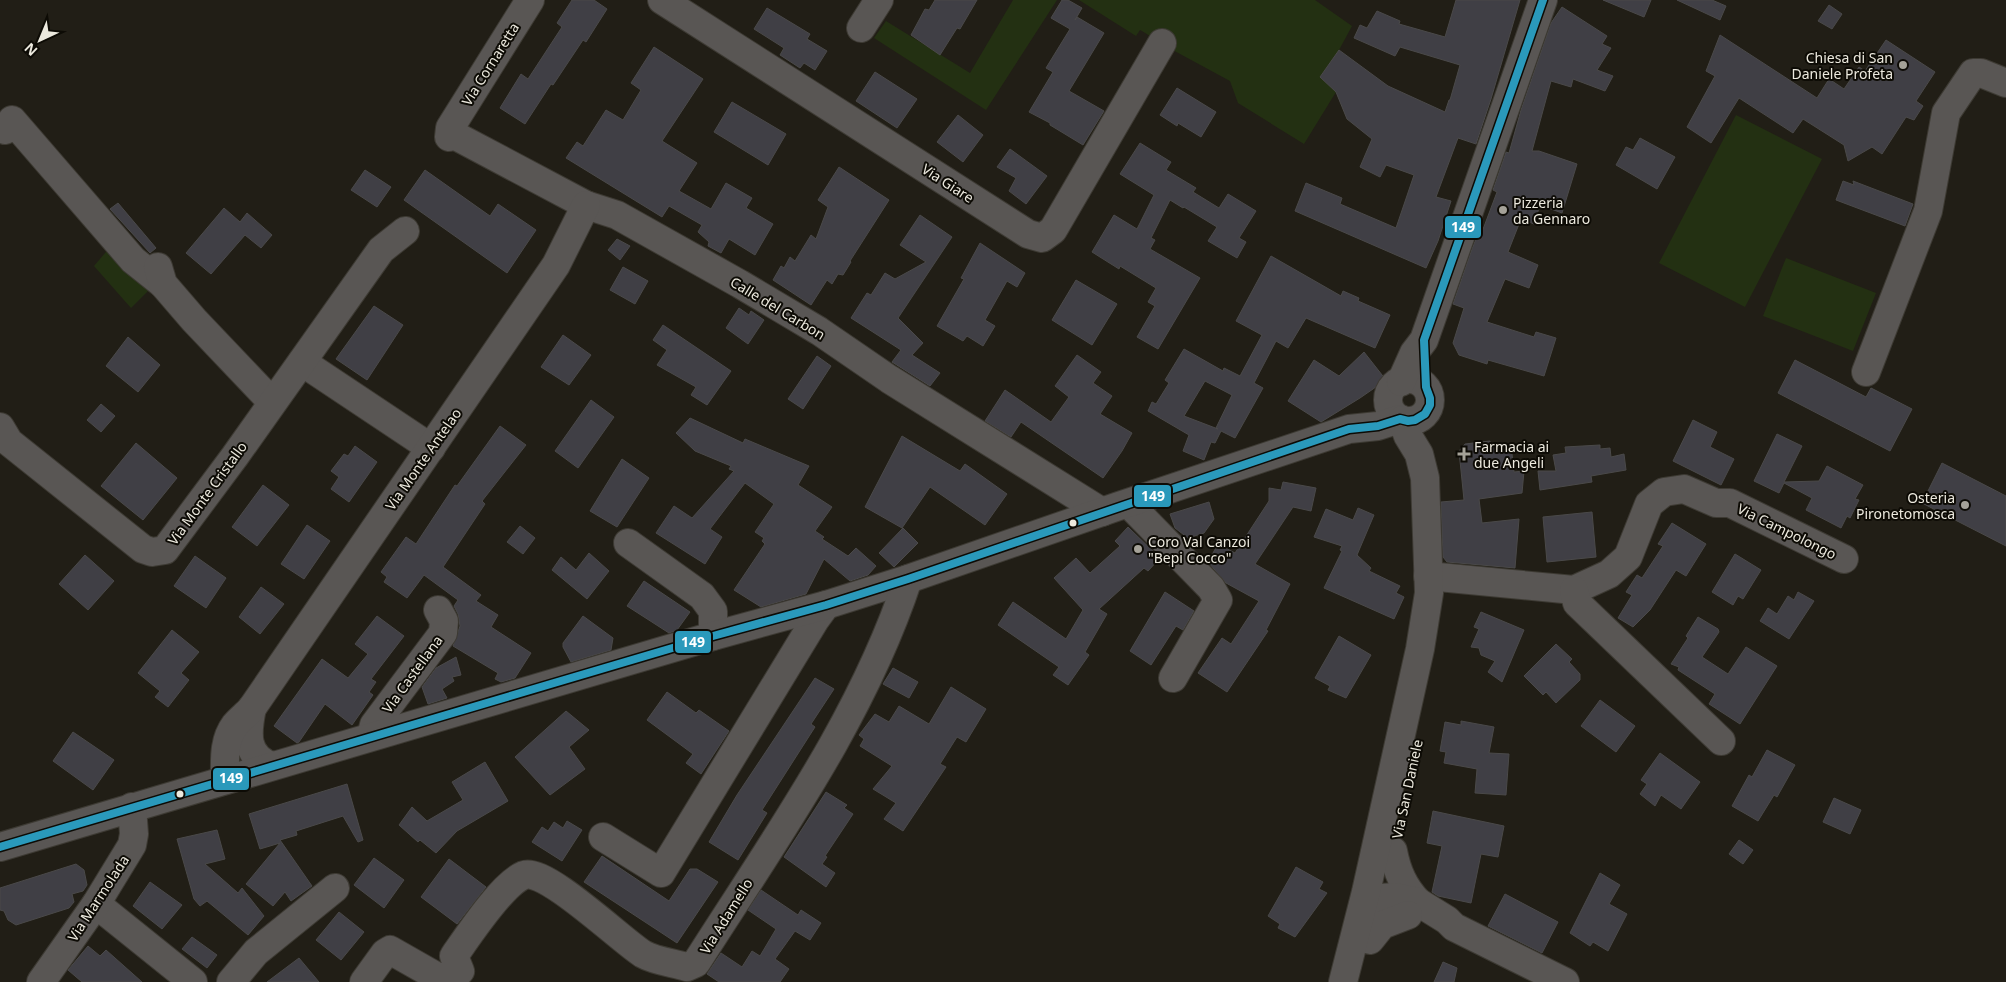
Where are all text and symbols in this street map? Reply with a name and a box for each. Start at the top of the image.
north arrow [15,15,65,65]
street label: Via Cornaretta [457,19,523,109]
text: N [20,39,41,61]
place label: Chiesa di San Daniele Profeta [1792,48,1893,83]
marker: Chiesa di San Daniele Profeta [1897,59,1909,71]
street label: Via Giare [918,159,978,207]
place label: Pizzeria da Gennaro [1513,193,1590,228]
marker: Pizzeria da Gennaro [1497,204,1509,216]
line badge: 149 [1444,215,1482,239]
text: 149 [1451,217,1475,236]
street label: Calle del Carbon [727,272,829,344]
street label: Via Monte Antelao [381,404,465,514]
street label: Via Monte Cristallo [163,437,251,549]
place label: Farmacia ai due Angeli [1474,437,1549,472]
marker: Farmacia ai due Angeli [1458,448,1470,460]
line badge: 149 [1133,484,1172,508]
text: 149 [1141,486,1165,505]
place label: Osteria Pironetomosca [1856,488,1955,523]
street label: Via Campolongo [1734,499,1840,563]
marker: Osteria Pironetomosca [1959,499,1971,511]
unlabelled marker [1068,518,1078,528]
place label: Coro Val Canzoi "Bepi Cocco" [1148,532,1250,567]
marker: Coro Val Canzoi "Bepi Cocco" [1132,543,1144,555]
line badge: 149 [674,630,712,654]
street label: Via Castellana [377,631,447,717]
text: 149 [681,632,705,651]
street label: Via San Daniele [1387,737,1427,840]
line badge: 149 [212,767,250,791]
text: 149 [219,768,243,787]
unlabelled marker [175,789,185,799]
street label: Via Marmolada [63,851,133,945]
street label: Via Adamello [695,875,757,957]

